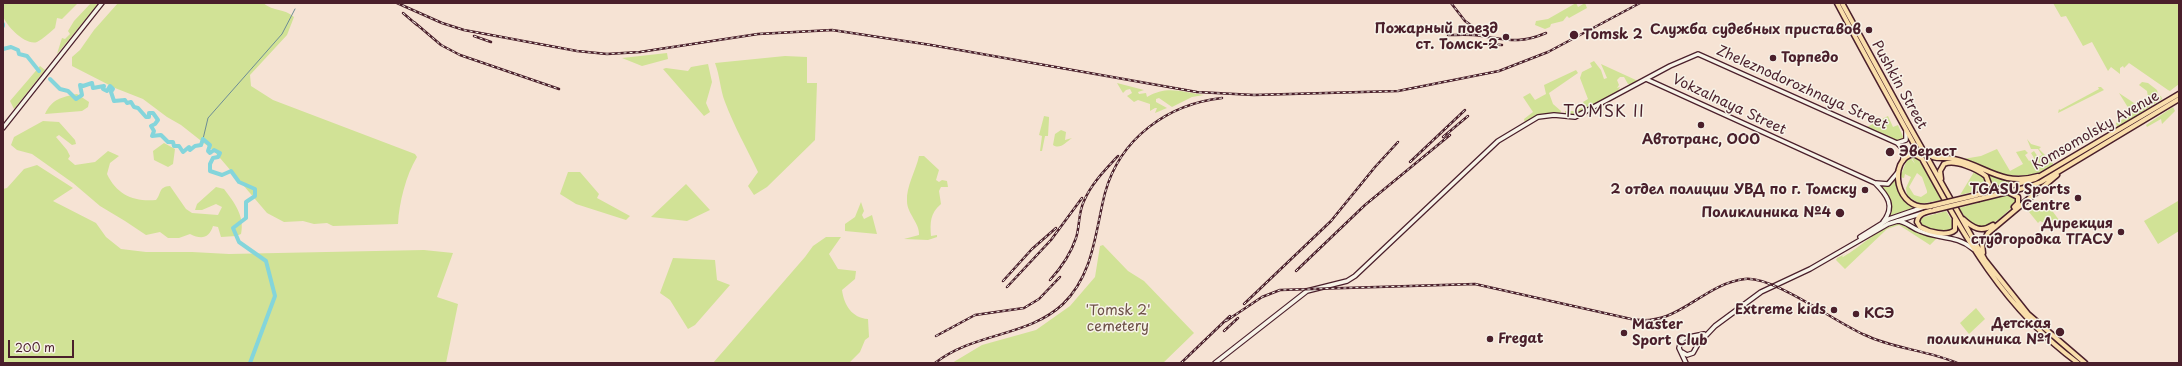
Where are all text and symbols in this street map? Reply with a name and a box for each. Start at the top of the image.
place label: Пожарный поезд ст. Томск-2 [1375,21,1498,54]
place label: Служба судебных приставов [1650,22,1861,38]
marker: Служба судебных приставов [1864,25,1874,35]
place label: Tomsk 2 [1583,27,1643,43]
marker: Tomsk 2 [1568,29,1580,41]
marker: Пожарный поезд ст. Томск-2 [1501,32,1511,42]
street label: Pushkin Street [1868,38,1930,132]
street label: Zheleznodorozhnaya Street [1714,43,1890,133]
place label: Торпедо [1781,50,1838,66]
marker: Торпедо [1768,53,1778,63]
street label: Vokzalnaya Street [1669,71,1789,139]
street label: Komsomolsky Avenue [2030,88,2162,174]
district label: TOMSK II [1563,103,1645,123]
marker: Автотранс, ООО [1696,120,1706,130]
place label: Автотранс, ООО [1642,132,1760,148]
place label: Эверест [1899,144,1956,160]
marker: Эверест [1884,146,1896,158]
place label: 2 отдел полиции УВД по г. Томску [1610,182,1857,198]
place label: TGASU Sports Centre [1969,182,2070,214]
marker: 2 отдел полиции УВД по г. Томску [1860,185,1870,195]
marker: TGASU Sports Centre [2073,193,2083,203]
place label: Поликлиника №4 [1702,205,1831,221]
marker: Поликлиника №4 [1834,207,1846,219]
place label: Дирекция студгородка ТГАСУ [1971,216,2113,248]
marker: Дирекция студгородка ТГАСУ [2116,227,2126,237]
place label: Extreme kids [1735,302,1826,318]
park label: 'Tomsk 2' cemetery [1086,303,1150,336]
marker: Extreme kids [1829,305,1839,315]
place label: КСЭ [1864,306,1894,322]
marker: КСЭ [1851,309,1861,319]
place label: Детская поликлиника №1 [1926,316,2051,348]
place label: Master Sport Club [1632,317,1707,350]
marker: Детская поликлиника №1 [2054,326,2066,338]
marker: Master Sport Club [1619,328,1629,338]
place label: Fregat [1498,331,1543,347]
scale bar [10,332,76,358]
marker: Fregat [1485,334,1495,344]
text: 200 m [15,338,55,356]

